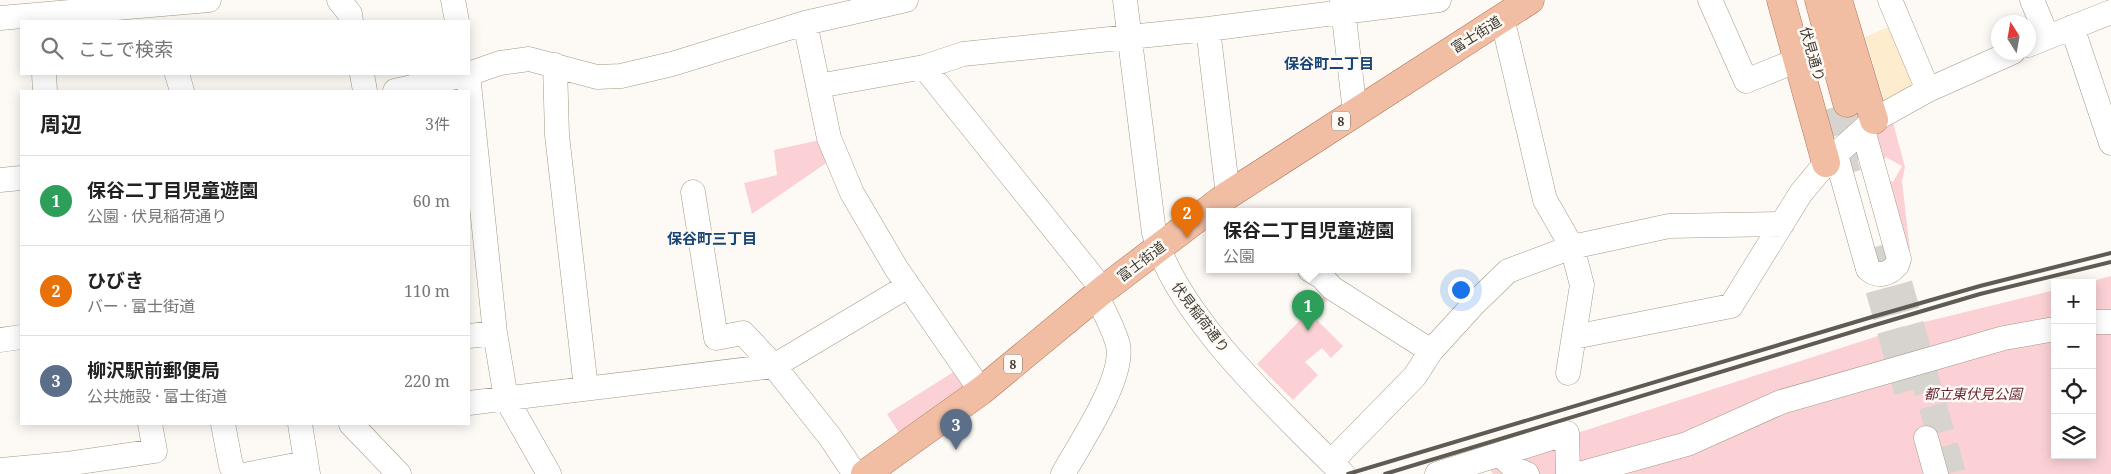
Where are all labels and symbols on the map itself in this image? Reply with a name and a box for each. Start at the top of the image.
street label: 富士街道 [1447,11,1505,57]
north arrow [1991,15,2036,60]
street label: 伏見通り [1796,24,1830,84]
district label: 保谷町二丁目 [1284,53,1374,73]
road number: 8 [1332,112,1350,130]
pin: 2 [1171,197,1203,238]
district label: 保谷町三丁目 [667,228,757,248]
street label: 富士街道 [1113,237,1169,285]
your location [1448,277,1474,303]
street label: 伏見稲荷通り [1168,278,1234,356]
pin: 1 [1292,290,1324,331]
road number: 8 [1004,354,1022,374]
park label: 都立東伏見公園 [1924,384,2024,403]
pin: 3 [940,409,972,450]

